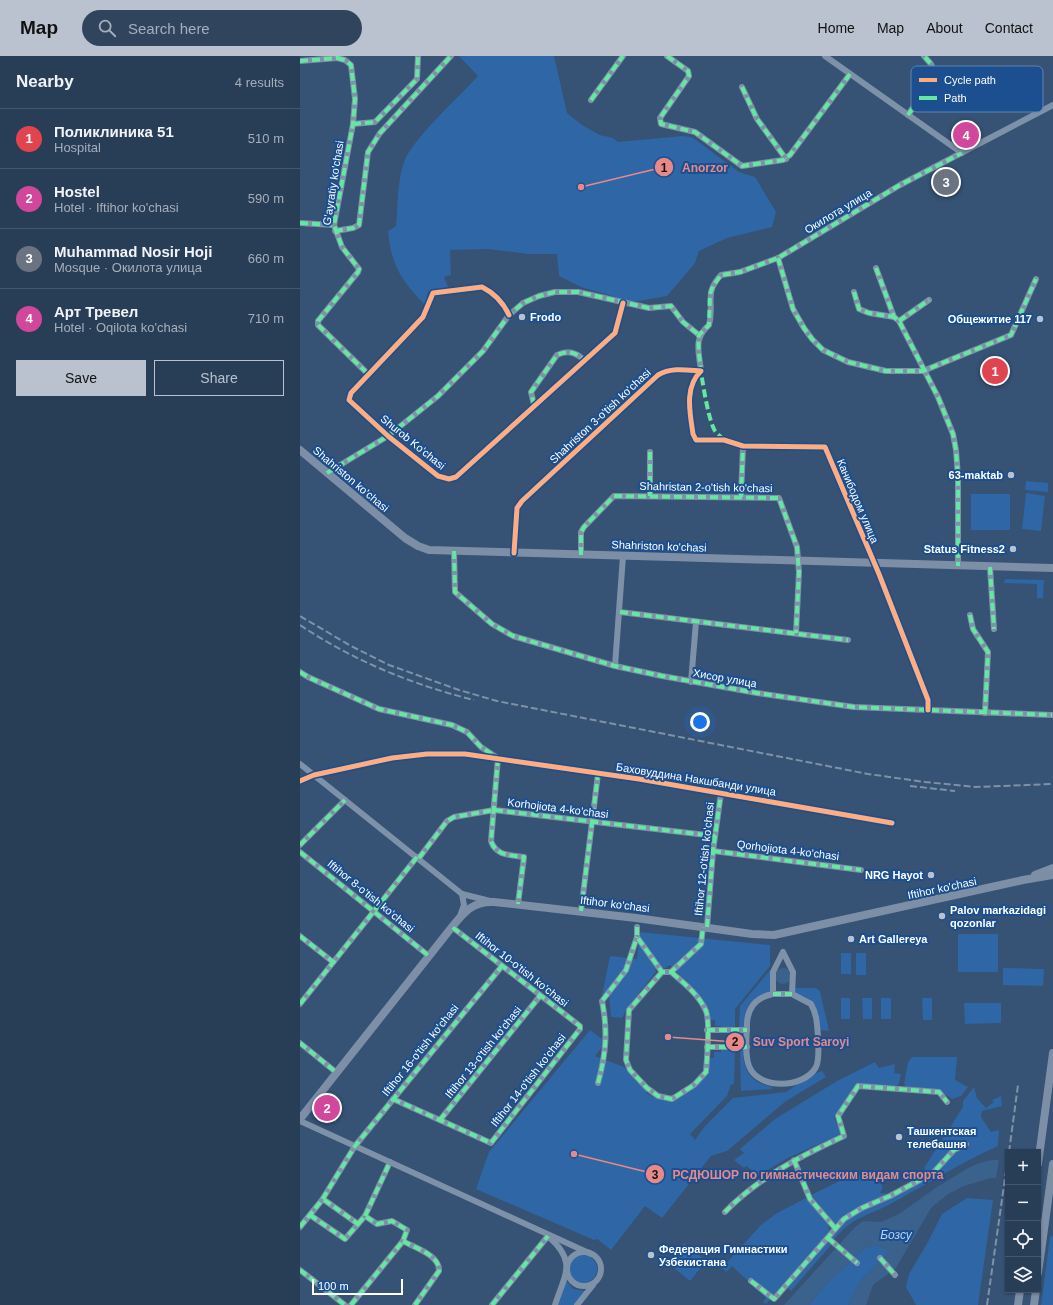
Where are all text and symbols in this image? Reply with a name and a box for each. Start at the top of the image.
search box [82,10,362,46]
text: Map [20,17,58,38]
icon: search [96,17,118,39]
text: Search here [128,20,210,37]
text: Home [818,20,855,36]
text: Map [877,20,904,36]
text: About [926,20,963,36]
text: Contact [985,20,1033,36]
legend [911,66,1043,112]
text: Nearby [16,72,74,91]
text: Cycle path [944,74,996,86]
text: 4 results [235,75,284,90]
text: Path [944,92,967,104]
pin: 4 [953,120,979,150]
text: Поликлиника 51 [54,123,174,140]
text: 1 [25,131,33,146]
text: 510 m [248,131,284,146]
text: Hospital [54,140,101,155]
street label: G'ayratiy ko'chasi [320,140,346,226]
callout: Anorzor [654,155,736,179]
text: 1 [661,161,668,175]
text: Anorzor [682,161,728,175]
pin: 3 [933,167,959,197]
text: Hostel [54,183,100,200]
street label: Окилота улица [802,186,875,236]
text: 2 [25,191,33,206]
text: 590 m [248,191,284,206]
text: Hotel · Iftihor ko'chasi [54,200,179,215]
text: Muhammad Nosir Hoji [54,243,212,260]
text: 3 [25,251,33,266]
text: 660 m [248,251,284,266]
text: Mosque · Окилота улица [54,260,202,275]
text: Арт Тревел [54,303,138,320]
text: 4 [25,311,33,326]
text: 710 m [248,311,284,326]
place label: Frodo [530,311,561,323]
marker: Frodo [517,312,527,322]
place label: Общежитие 117 [948,313,1032,325]
marker: Общежитие 117 [1035,314,1045,324]
text: Hotel · Oqilota ko'chasi [54,320,187,335]
pin: 1 [982,356,1008,386]
button: Save [16,360,146,396]
button: Share [154,360,284,396]
street label: Shahriston 3-o'tish ko'chasi [547,366,653,466]
street label: Shurob Ko'chasi [378,412,448,472]
street label: Shahriston ko'chasi [311,444,391,514]
street label: Канибодом улица [835,457,882,546]
place label: 63-maktab [949,469,1003,481]
marker: 63-maktab [1006,470,1016,480]
street label: Shahristan 2-o'tish ko'chasi [639,480,773,494]
street label: Shahriston ko'chasi [611,538,707,554]
place label: Status Fitness2 [924,543,1005,555]
marker: Status Fitness2 [1008,544,1018,554]
street label: Хисор улица [692,666,759,690]
your location [690,712,710,732]
street label: Баховуддина Накшбанди улица [615,760,778,798]
street label: Korhojiota 4-ko'chasi [507,796,609,820]
street label: Iftihor 12-o'tish ko'chasi [692,802,716,916]
street label: Qorhojiota 4-ko'chasi [736,838,840,862]
street label: Iftihor 8-o'tish ko'chasi [325,857,417,935]
place label: NRG Hayot [865,869,923,881]
marker: NRG Hayot [926,870,936,880]
street label: Iftihor ko'chasi [907,875,977,901]
street label: Iftihor ko'chasi [580,894,650,914]
place label: Palov markazidagi qozonlar [950,904,1046,929]
marker: Palov markazidagi qozonlar [937,911,947,921]
street label: Iftihor 10-o'tish ko'chasi [473,929,571,1009]
place label: Art Gallereya [859,933,928,945]
marker: Art Gallereya [846,934,856,944]
street label: Iftihor 16-o'tish ko'chasi [379,1002,461,1098]
street label: Iftihor 13-o'tish ko'chasi [442,1004,524,1100]
callout: Suv Sport Saroyi [725,1030,858,1054]
street label: Iftihor 14-o'tish ko'chasi [488,1031,568,1129]
text: 2 [732,1035,739,1049]
text: Suv Sport Saroyi [753,1035,849,1049]
pin: 2 [314,1093,340,1123]
place label: Ташкентская телебашня [907,1125,976,1150]
marker: Ташкентская телебашня [894,1132,904,1142]
map controls [1005,1149,1041,1293]
button: + [1005,1149,1041,1185]
callout: РСДЮШОР по гимнастическим видам спорта [645,1162,952,1186]
text: 3 [652,1168,659,1182]
text: РСДЮШОР по гимнастическим видам спорта [673,1168,944,1182]
button: − [1005,1185,1041,1221]
button: locate [1005,1221,1041,1257]
water label: Бозсу [880,1228,913,1242]
place label: Федерация Гимнастики Узбекистана [659,1243,788,1268]
marker: Федерация Гимнастики Узбекистана [646,1250,656,1260]
button: layers [1005,1257,1041,1293]
scale bar [312,1277,403,1296]
text: 100 m [318,1280,349,1292]

